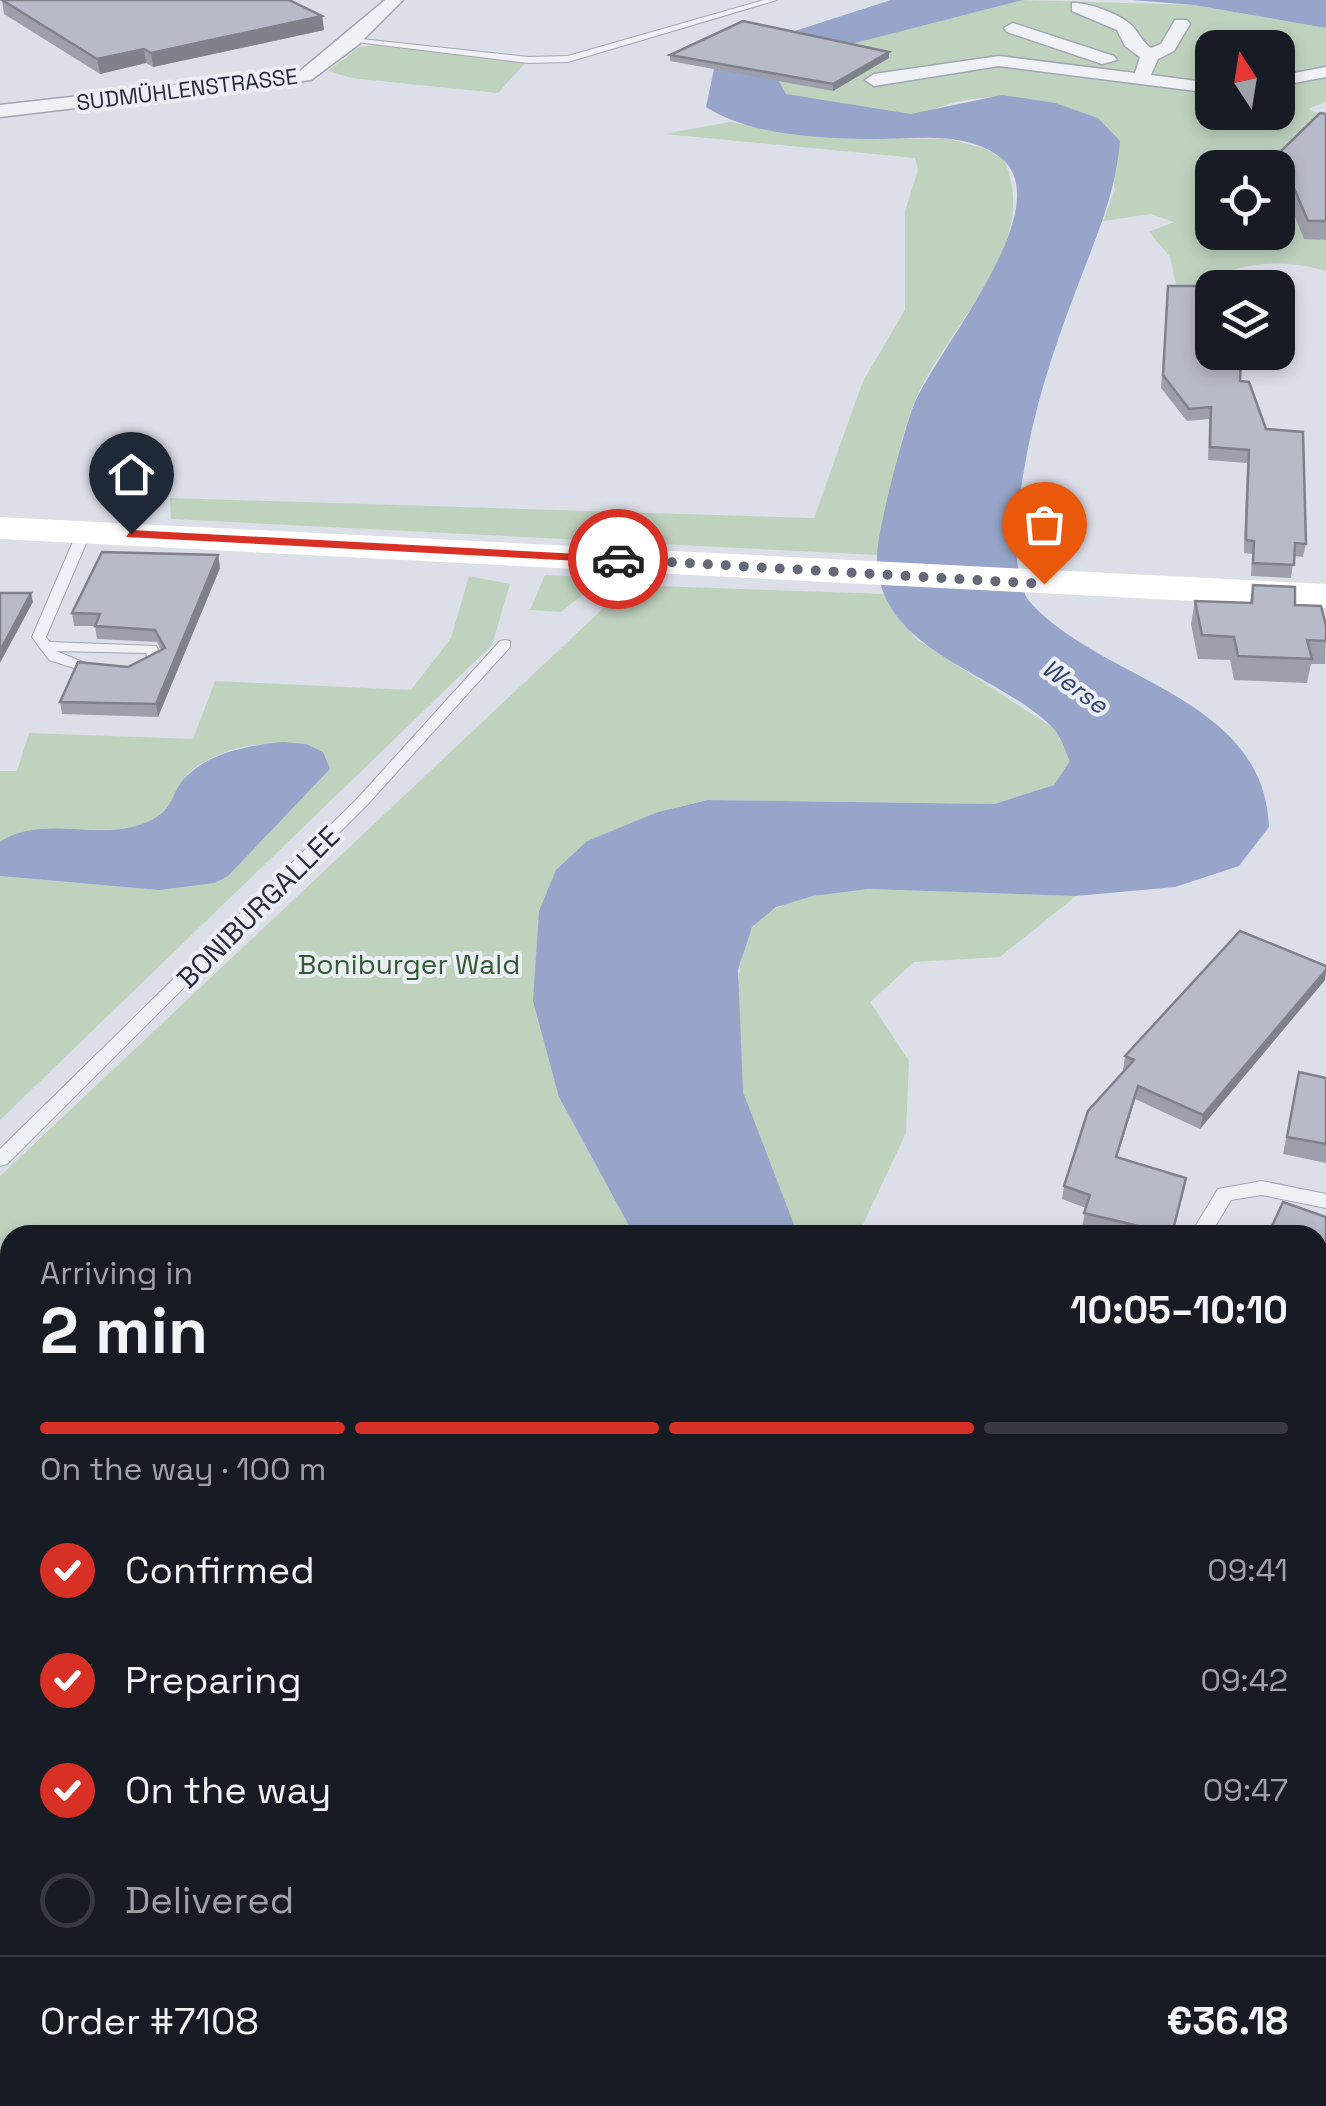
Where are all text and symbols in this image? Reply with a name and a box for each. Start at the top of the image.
north arrow [1195,30,1295,130]
map controls [1195,30,1295,370]
street label: SUDMÜHLENSTRASSE [75,62,299,116]
button: locate [1195,150,1295,250]
button: layers [1195,270,1295,370]
pin [89,432,174,535]
icon: home [104,447,159,502]
pin [1002,482,1087,585]
icon: bag [1017,497,1072,552]
courier [568,509,668,609]
icon: car [591,532,646,587]
water label: Werse [1036,651,1115,721]
street label: BONIBURGALLEE [169,818,347,996]
park label: Boniburger Wald [298,946,520,982]
text: Arriving in [40,1253,193,1293]
text: 10:05–10:10 [1070,1286,1288,1334]
text: 2 min [40,1289,208,1372]
text: On the way · 100 m [40,1449,326,1489]
icon: check [40,1543,95,1598]
text: Confirmed [125,1546,315,1594]
text: 09:41 [1207,1550,1288,1590]
icon: check [40,1653,95,1708]
text: Preparing [125,1656,302,1704]
text: 09:42 [1201,1660,1288,1700]
icon: check [40,1763,95,1818]
text: On the way [125,1766,331,1814]
text: 09:47 [1203,1770,1288,1810]
text: Delivered [125,1876,294,1924]
text: Order #7108 [40,1997,259,2045]
text: €36.18 [1166,1997,1288,2045]

